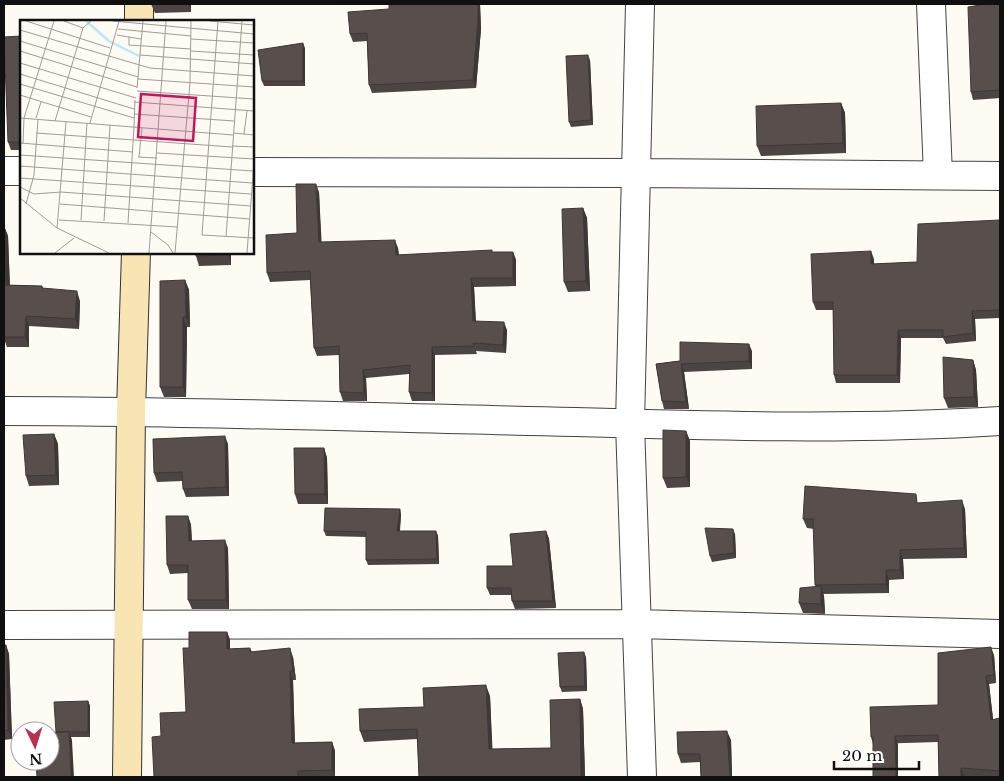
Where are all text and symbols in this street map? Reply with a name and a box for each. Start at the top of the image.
inset map [20,20,254,254]
north arrow [10,721,60,771]
scale bar [834,738,919,770]
text: 20 m [842,746,882,765]
text: N [29,750,43,768]

